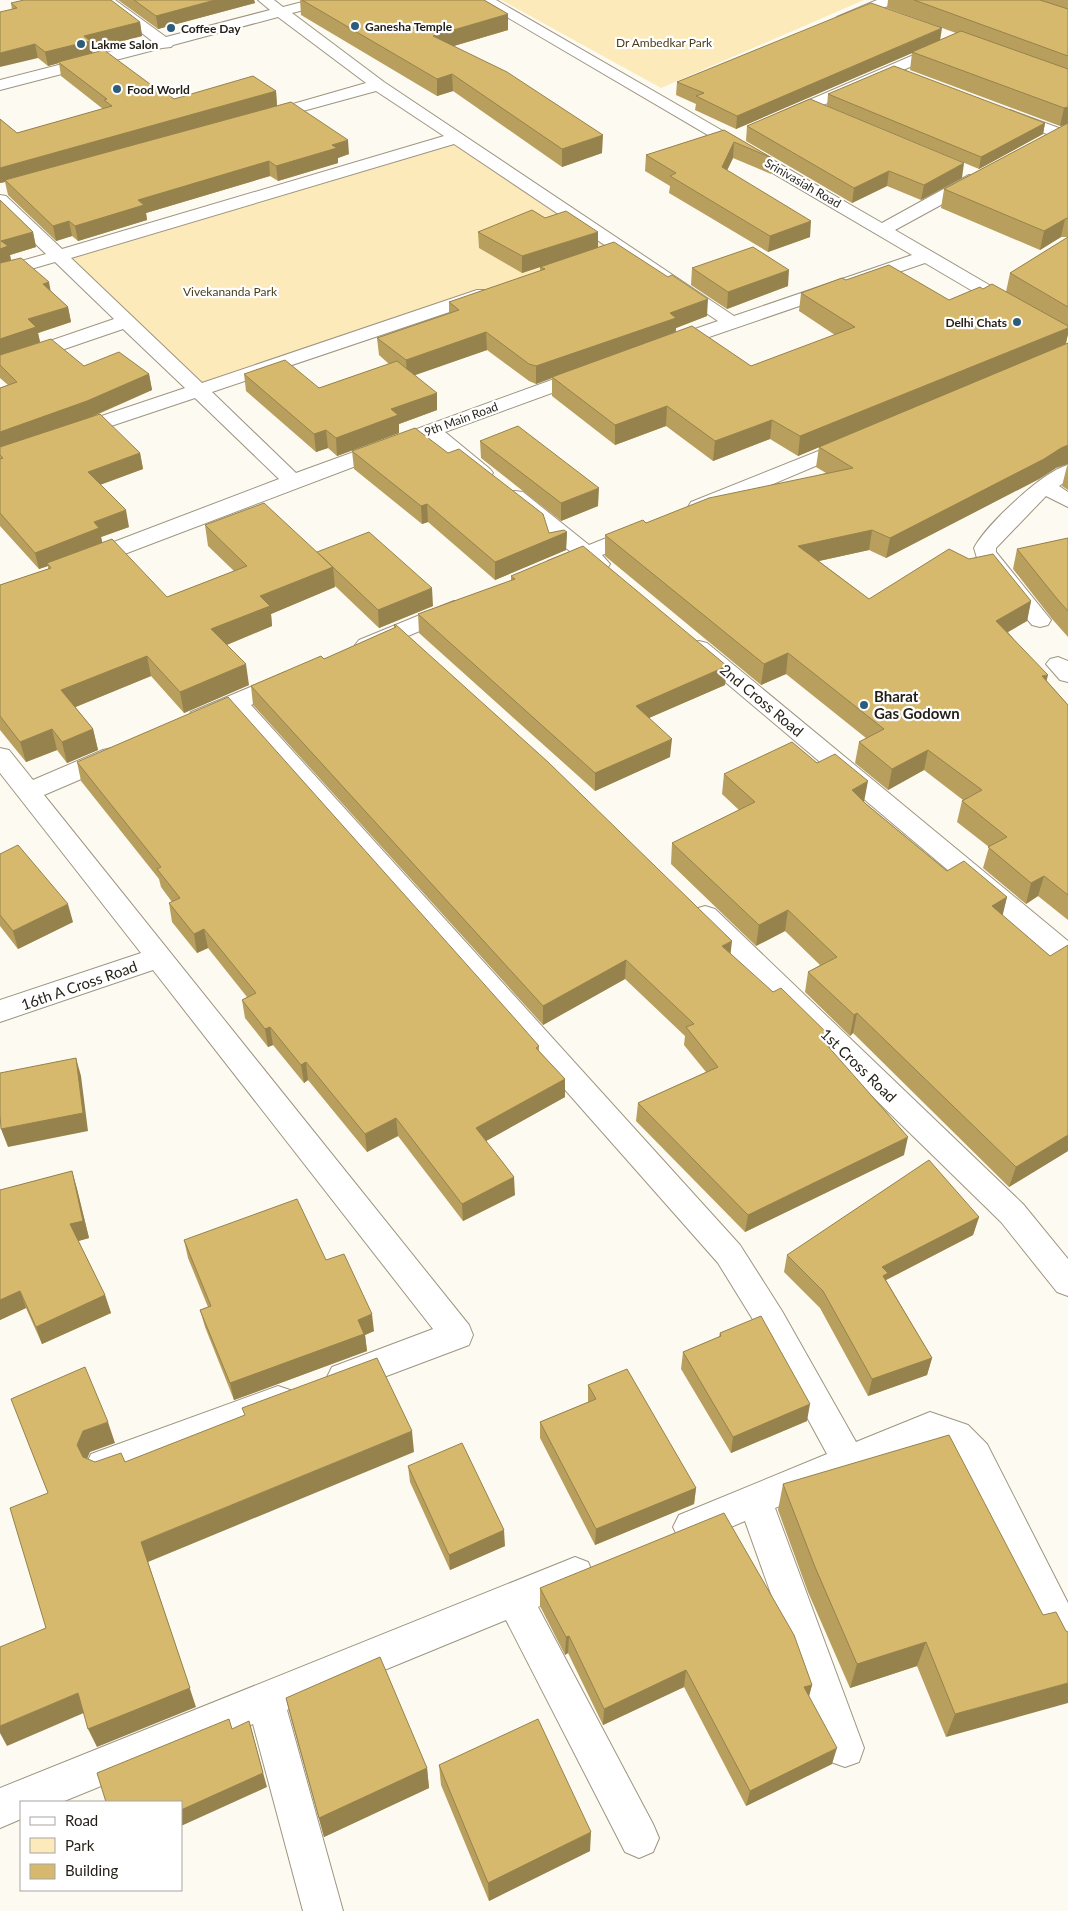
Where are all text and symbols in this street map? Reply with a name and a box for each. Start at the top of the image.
place label: Ganesha Temple [365,19,453,34]
marker: Ganesha Temple [349,20,361,32]
place label: Coffee Day [181,21,241,36]
marker: Coffee Day [165,22,177,34]
park label: Dr Ambedkar Park [616,35,713,50]
place label: Lakme Salon [91,37,159,52]
marker: Lakme Salon [75,38,87,50]
place label: Food World [127,82,190,97]
marker: Food World [111,83,123,95]
street label: Srinivasiah Road [762,155,844,211]
park label: Vivekananda Park [183,284,278,299]
place label: Delhi Chats [945,315,1007,330]
marker: Delhi Chats [1011,316,1023,328]
street label: 9th Main Road [422,399,500,439]
street label: 2nd Cross Road [717,660,807,740]
place label: Bharat Gas Godown [874,687,960,722]
marker: Bharat Gas Godown [858,699,870,711]
street label: 16th A Cross Road [19,957,139,1013]
street label: 1st Cross Road [817,1024,901,1106]
legend [20,1801,182,1891]
text: Road [65,1811,98,1829]
text: Park [65,1836,95,1854]
text: Building [65,1861,118,1879]

